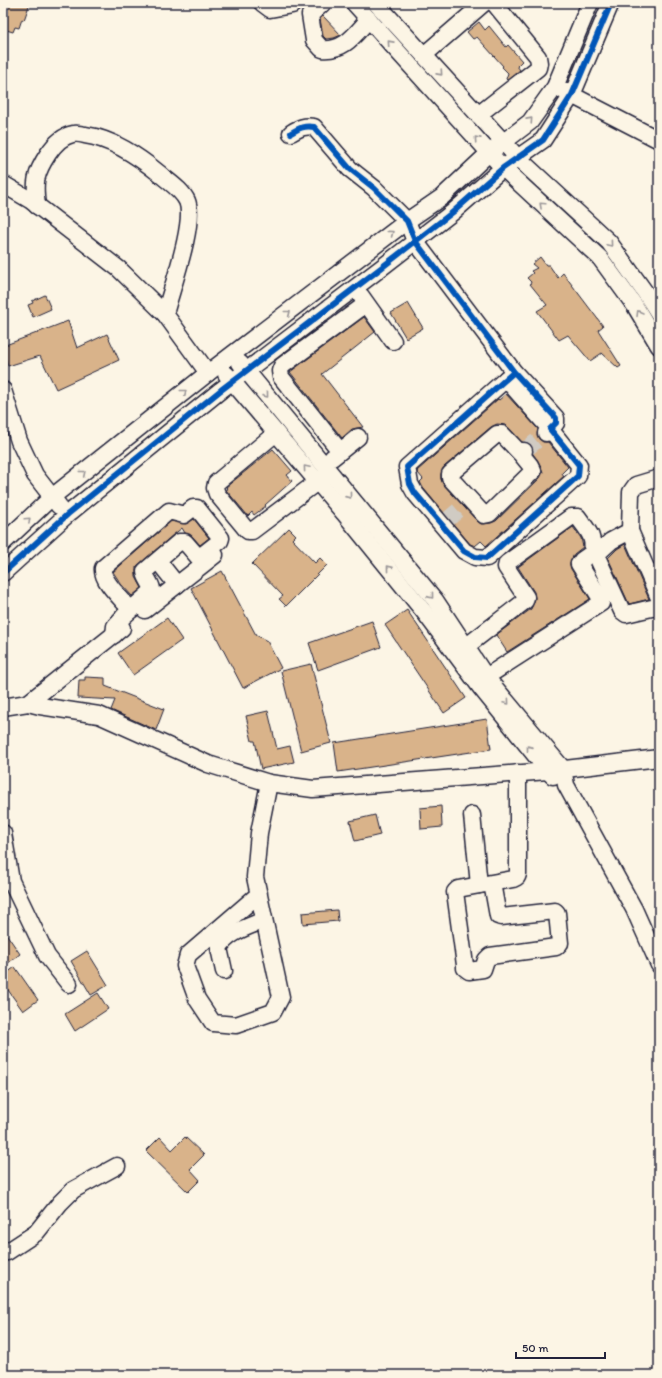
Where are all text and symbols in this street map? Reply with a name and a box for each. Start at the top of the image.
one-way arrow [387,40,394,48]
one-way arrow [436,68,443,76]
one-way arrow [525,117,533,125]
one-way arrow [474,137,481,144]
one-way arrow [539,202,546,209]
one-way arrow [386,231,393,238]
one-way arrow [605,239,612,247]
one-way arrow [283,310,290,317]
one-way arrow [636,310,644,317]
one-way arrow [180,389,187,396]
one-way arrow [262,391,269,398]
one-way arrow [303,465,310,472]
one-way arrow [78,470,85,477]
one-way arrow [344,491,351,498]
one-way arrow [23,517,31,525]
one-way arrow [386,565,393,572]
one-way arrow [427,592,434,599]
one-way arrow [503,697,510,704]
one-way arrow [526,745,533,752]
scale bar [516,1334,605,1360]
text: 50 m [522,1341,548,1355]

